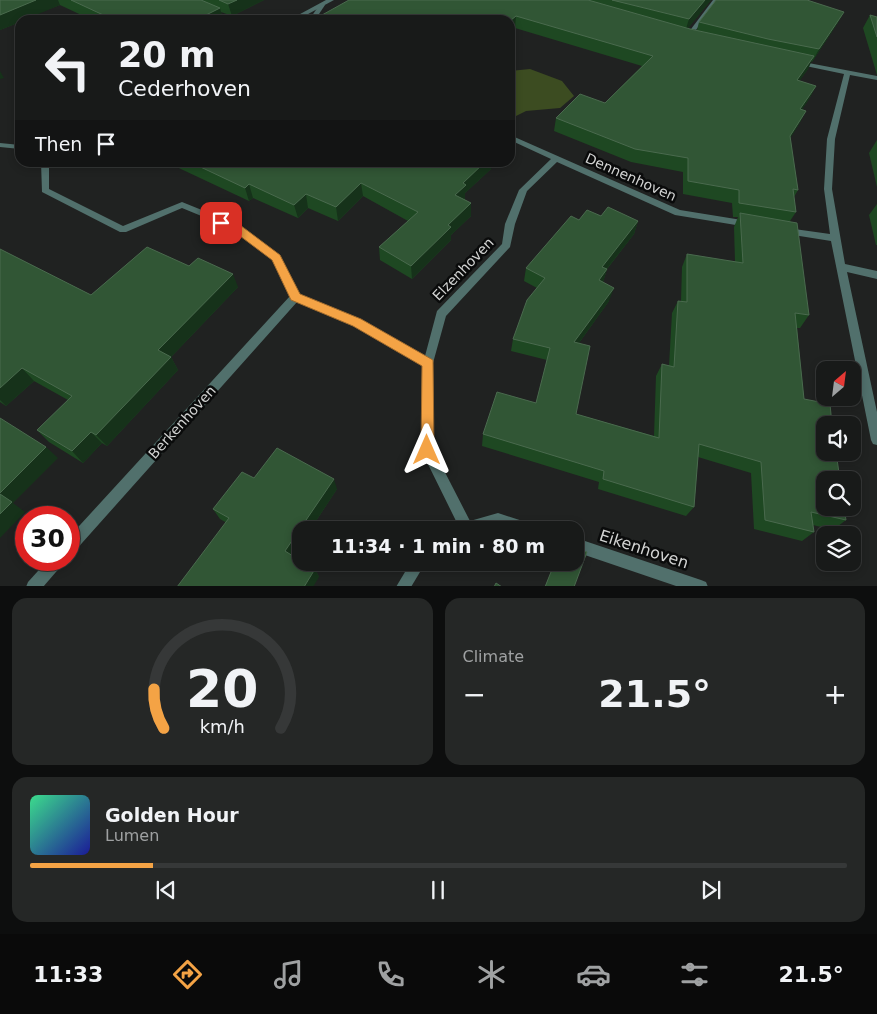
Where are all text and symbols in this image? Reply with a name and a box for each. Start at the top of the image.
icon: left [35,35,100,100]
text: 20 m [118,35,215,75]
text: Cederhoven [118,76,251,101]
icon: arrive [92,130,120,158]
text: Then [35,133,82,155]
street label: Dennenhoven [583,150,679,204]
pin [200,202,242,244]
icon: arrive [207,209,235,237]
street label: Elzenhoven [429,234,497,304]
north arrow [816,361,861,406]
map controls [816,361,861,571]
street label: Berkenhoven [145,382,219,462]
button: sound [816,416,861,461]
position arrow [400,423,452,475]
button: search [816,471,861,516]
speed limit sign: 30 [15,506,80,571]
street label: Eikenhoven [597,526,691,572]
button: layers [816,526,861,571]
text: 11:34 · 1 min · 80 m [331,535,545,557]
text: Climate [463,647,524,666]
text: 20 [186,659,258,719]
text: 21.5° [598,672,711,716]
text: − [463,678,486,711]
text: + [824,678,847,711]
text: km/h [200,716,245,737]
text: Golden Hour [105,804,239,826]
text: Lumen [105,826,159,845]
icon: previous [152,876,180,904]
icon: pause [424,876,452,904]
icon: next [697,876,725,904]
icon: directions [170,957,205,992]
icon: music [271,957,306,992]
icon: phone [373,957,408,992]
icon: climate [474,957,509,992]
icon: car [576,957,611,992]
icon: filters [677,957,712,992]
text: 11:33 [33,962,103,987]
text: 21.5° [778,962,844,987]

